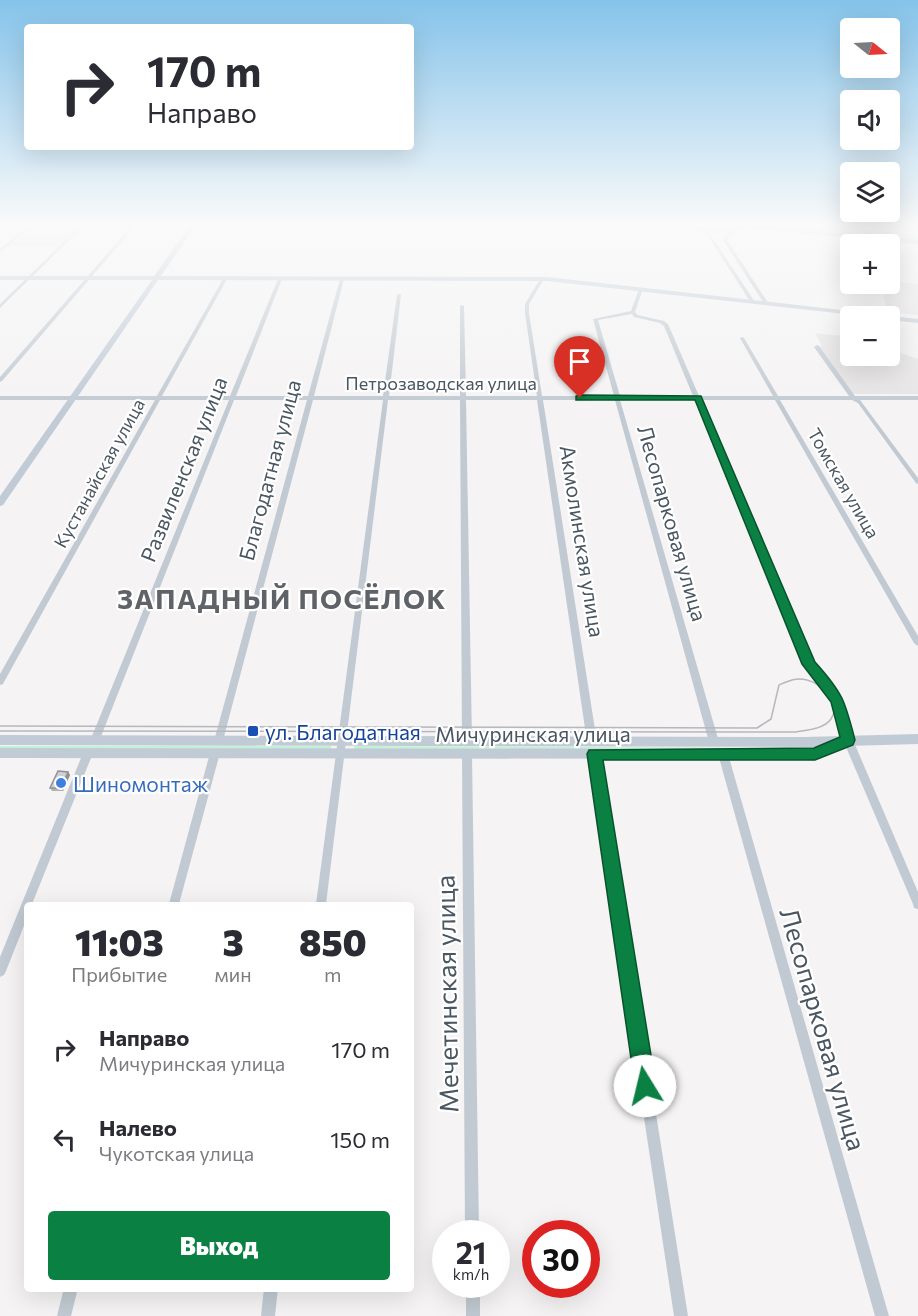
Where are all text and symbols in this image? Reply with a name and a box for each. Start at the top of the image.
north arrow [840,18,900,78]
map controls [840,18,900,366]
text: 170 m [147,44,261,96]
icon: right [48,48,126,126]
button: sound [840,90,900,150]
text: Направо [147,96,257,129]
button: layers [840,162,900,222]
button: + [840,234,900,294]
button: − [840,306,900,366]
pin [554,336,605,398]
icon: arrive [563,345,596,378]
street label: Петрозаводская улица [345,372,537,394]
street label: Развиленская улица [134,373,232,565]
street label: Благодатная улица [233,377,305,563]
street label: Кустанайская улица [49,395,149,551]
street label: Лесопарковая улица [633,422,713,624]
street label: Томская улица [804,424,884,542]
street label: Акмолинская улица [555,443,611,639]
district label: ЗАПАДНЫЙ ПОСЁЛОК [117,582,447,615]
place label: ул. Благодатная [265,719,421,744]
street label: Мичуринская улица [435,721,631,746]
marker: ул. Благодатная [246,724,260,738]
place label: Шиномонтаж [73,771,209,796]
marker: Шиномонтаж [54,776,68,790]
street label: Мечетинская улица [428,875,464,1113]
street label: Лесопарковая улица [775,904,873,1154]
text: 11:03 [75,919,164,963]
text: 3 [223,919,244,963]
text: 850 [299,919,367,963]
text: Прибытие [71,962,167,986]
text: мин [215,962,252,986]
text: m [324,962,342,986]
text: Направо [99,1024,189,1051]
icon: right [48,1033,81,1066]
text: 170 m [331,1036,390,1063]
text: Мичуринская улица [99,1051,285,1075]
position arrow [613,1054,677,1118]
text: Налево [99,1114,177,1141]
icon: left [48,1123,81,1156]
text: 150 m [330,1126,390,1153]
text: Чукотская улица [99,1141,254,1165]
button: Выход [48,1211,390,1280]
speed limit sign: 30 [522,1220,600,1298]
text: 21 [456,1233,486,1270]
text: km/h [453,1265,489,1283]

